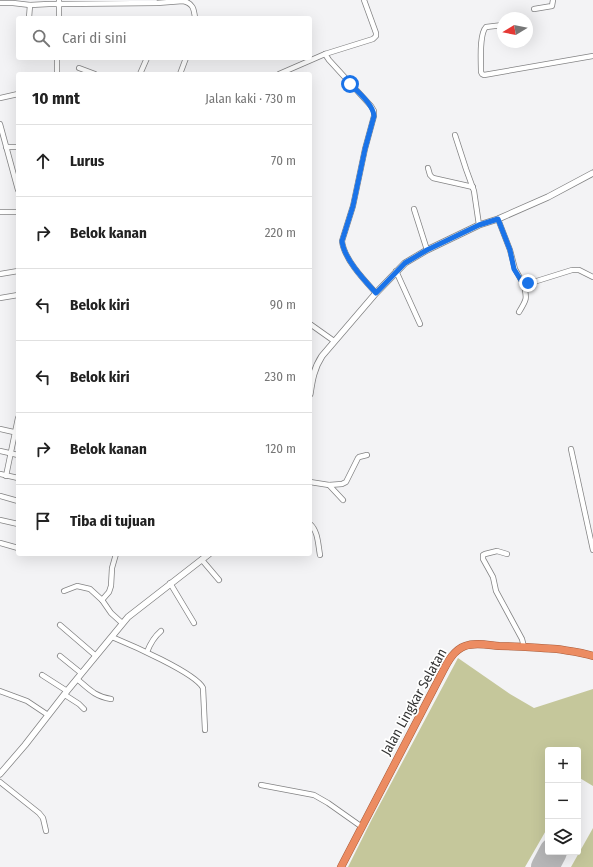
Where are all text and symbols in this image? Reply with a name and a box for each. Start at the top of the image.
north arrow [497,12,533,48]
search box [16,16,312,60]
icon: search [30,27,52,49]
text: Cari di sini [62,29,127,47]
route start [341,75,359,93]
text: 10 mnt [32,88,80,109]
text: Jalan kaki · 730 m [205,91,296,106]
icon: ahead [32,150,54,172]
text: Lurus [70,152,104,170]
text: 70 m [271,153,296,168]
icon: right [32,222,54,244]
text: Belok kanan [70,224,147,242]
text: 220 m [265,225,296,240]
route end [519,274,537,292]
icon: left [32,294,54,316]
text: Belok kiri [70,296,130,314]
text: 90 m [270,297,296,312]
icon: left [32,366,54,388]
text: Belok kiri [70,368,130,386]
text: 230 m [265,369,296,384]
icon: right [32,438,54,460]
text: Belok kanan [70,440,147,458]
text: 120 m [265,441,296,456]
icon: arrive [32,510,54,532]
text: Tiba di tujuan [70,512,155,530]
street label: Jalan Lingkar Selatan [378,645,450,759]
map controls [545,747,581,855]
button: + [545,747,581,783]
button: − [545,783,581,819]
button: layers [545,819,581,855]

